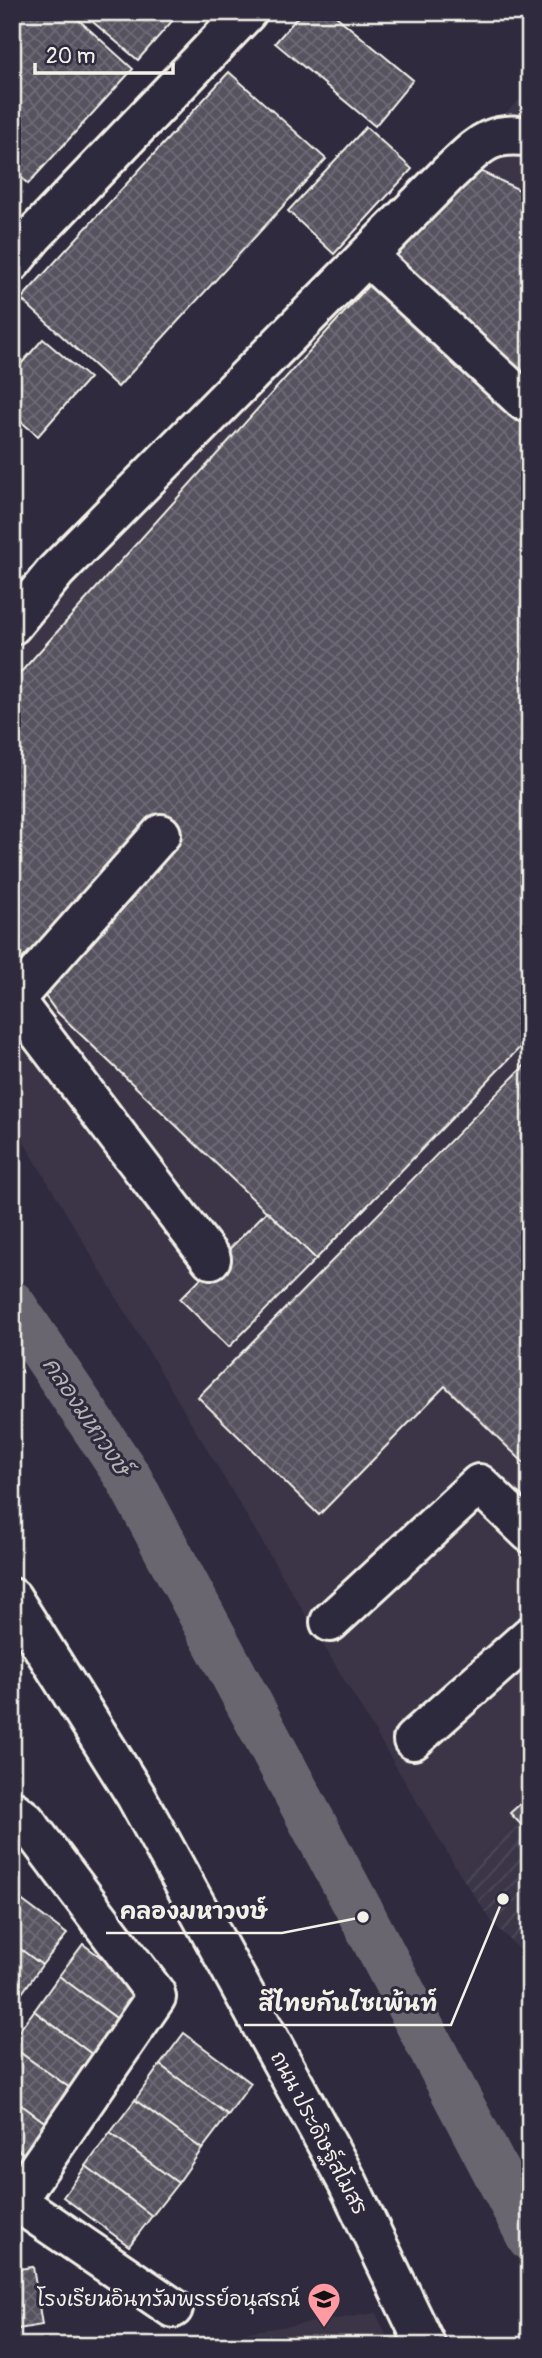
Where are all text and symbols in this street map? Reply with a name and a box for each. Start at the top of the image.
scale bar [35,32,173,76]
text: 20 m [46,43,95,70]
water label: คลองมหาวงษ์ [36,1351,140,1484]
callout: คลองมหาวงษ์ [106,1889,282,1933]
text: คลองมหาวงษ์ [120,1896,269,1926]
callout: สีไทยกันไซเพ้นท์ [244,1981,451,2025]
text: สีไทยกันไซเพ้นท์ [259,1988,437,2018]
street label: ถนน ประดิษฐ์สโมสร [264,2047,373,2220]
school or university icon: โรงเรียนอินทรัมพรรย์อนุสรณ์ [305,2280,343,2329]
place label: โรงเรียนอินทรัมพรรย์อนุสรณ์ [37,2286,300,2315]

